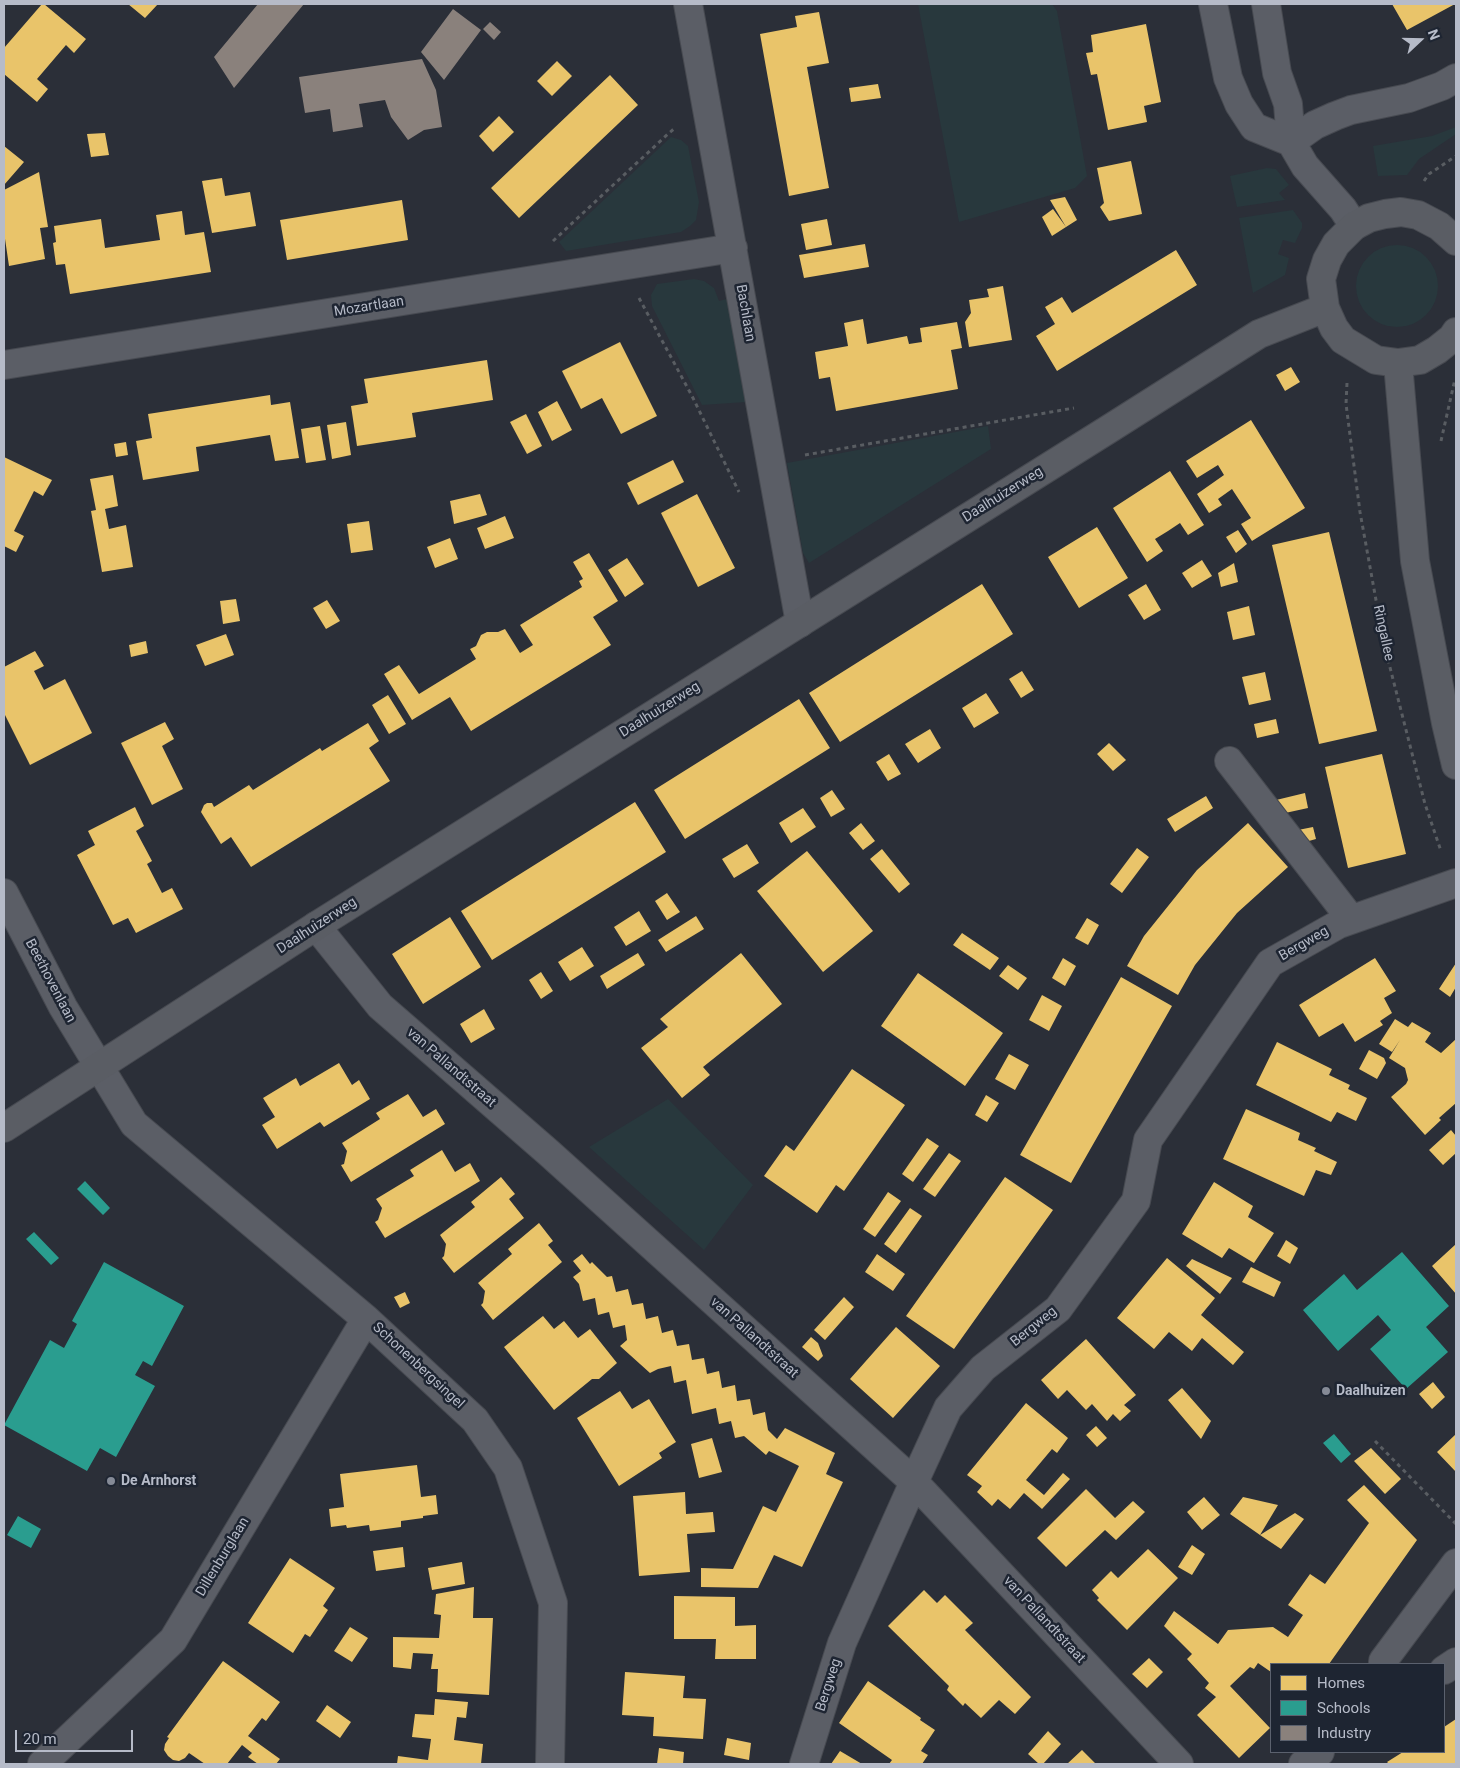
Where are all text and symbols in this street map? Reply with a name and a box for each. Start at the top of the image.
north arrow [1395,15,1445,65]
text: N [1425,27,1443,42]
street label: Bachlaan [732,283,758,343]
street label: Mozartlaan [333,293,405,321]
street label: Daalhuizerweg [960,464,1046,526]
street label: Ringallee [1369,603,1397,663]
street label: Daalhuizerweg [617,679,703,741]
street label: Daalhuizerweg [274,894,360,958]
street label: Bergweg [1276,923,1332,965]
street label: Beethovenlaan [21,936,79,1026]
street label: van Pallandtstraat [403,1025,499,1111]
street label: van Pallandtstraat [707,1294,801,1382]
street label: Bergweg [1008,1303,1060,1351]
street label: Schonenbergsingel [369,1319,467,1413]
place label: Daalhuizen [1336,1383,1406,1399]
marker: Daalhuizen [1320,1385,1332,1397]
place label: De Arnhorst [121,1473,196,1489]
marker: De Arnhorst [105,1475,117,1487]
street label: Dillenburglaan [193,1515,253,1599]
street label: van Pallandtstraat [999,1573,1089,1667]
street label: Bergweg [813,1657,845,1713]
legend [1270,1663,1445,1753]
text: Homes [1317,1674,1365,1692]
text: Schools [1317,1699,1371,1717]
scale bar [18,1720,135,1752]
text: Industry [1317,1724,1371,1742]
text: 20 m [23,1730,57,1748]

